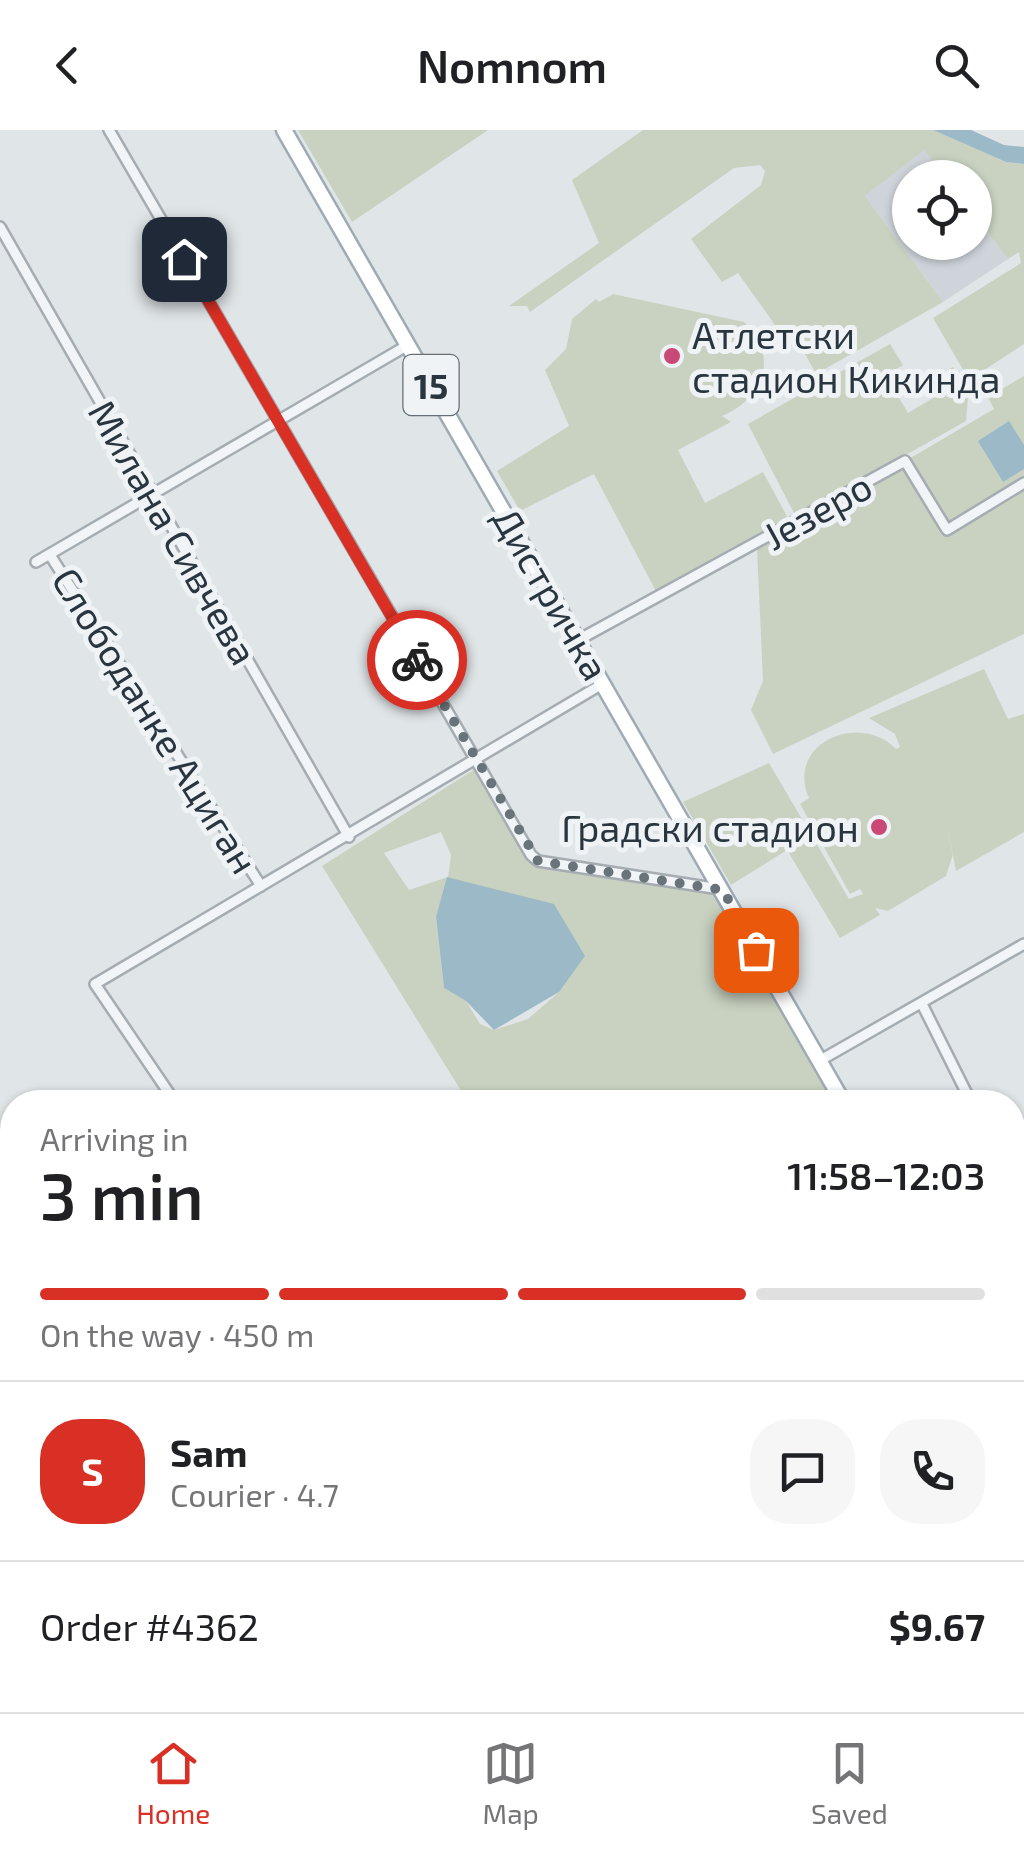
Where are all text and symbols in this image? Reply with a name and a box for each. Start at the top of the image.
icon: back [40,38,95,93]
text: Nomnom [417,38,607,92]
icon: search [929,38,984,93]
map controls [892,160,992,260]
button: locate [892,160,992,260]
pin [142,217,227,302]
icon: home [157,232,212,287]
place label: Атлетски стадион Кикинда [692,311,1000,401]
marker: Атлетски стадион Кикинда [661,345,683,367]
road number: 15 [404,355,458,415]
street label: Милана Сивчева [80,392,268,672]
street label: Језеро [755,462,879,558]
street label: Дистричка [484,498,620,688]
street label: Слободанке Ациган [43,559,269,881]
courier [367,610,467,710]
icon: bike [390,633,445,688]
place label: Градски стадион [561,804,859,850]
marker: Градски стадион [868,816,890,838]
pin [714,908,799,993]
icon: bag [729,923,784,978]
text: Arriving in [40,1119,189,1157]
text: 11:58–12:03 [787,1152,985,1198]
text: 3 min [40,1155,204,1233]
text: On the way · 450 m [40,1315,314,1353]
button: chat [750,1419,855,1524]
button: phone [880,1419,985,1524]
text: Sam [170,1429,247,1475]
text: S [81,1448,104,1494]
text: Courier · 4.7 [170,1475,339,1513]
text: Order #4362 [40,1603,259,1649]
text: $9.67 [889,1603,985,1649]
tab: Home [136,1736,210,1830]
tab: Map [483,1736,539,1830]
tab: Saved [811,1736,888,1830]

